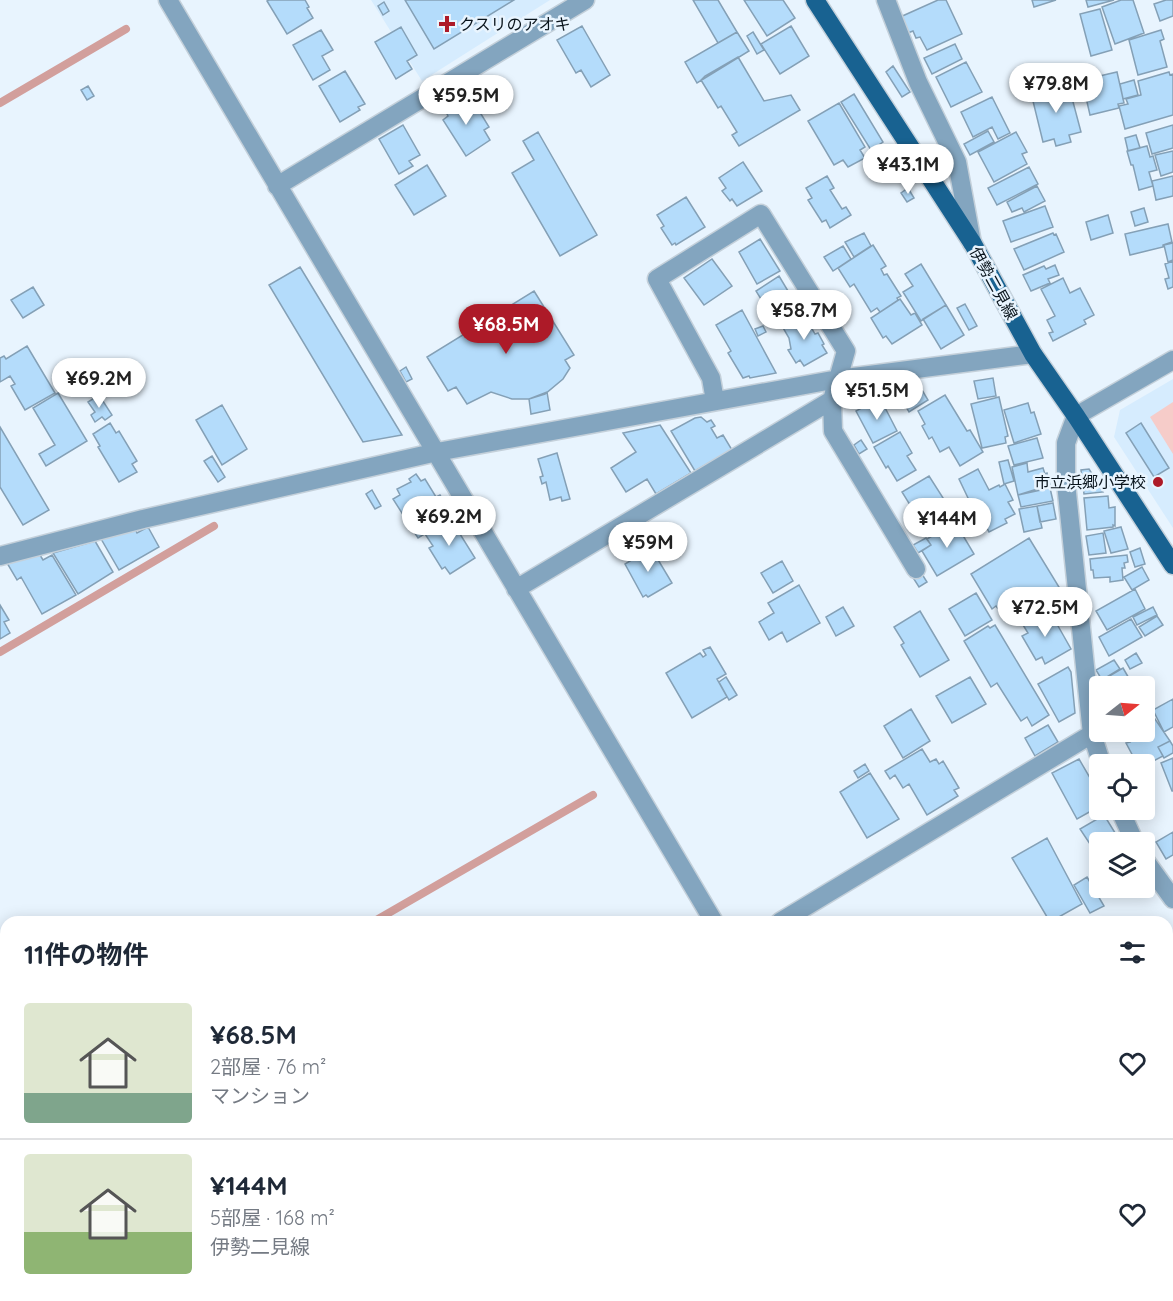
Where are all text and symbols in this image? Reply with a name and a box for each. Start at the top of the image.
place label: クスリのアオキ [459,14,571,34]
marker: クスリのアオキ [440,17,454,31]
pin: ¥79.8M [1007,63,1105,114]
text: ¥79.8M [1023,70,1089,95]
pin: ¥59.5M [417,75,515,126]
text: ¥59.5M [433,82,499,107]
pin: ¥43.1M [859,144,957,195]
text: ¥43.1M [877,151,939,176]
street label: 伊勢二見線 [966,243,1022,323]
pin: ¥58.7M [755,290,853,341]
text: ¥58.7M [771,297,837,322]
pin: ¥68.5M [457,304,555,355]
text: ¥68.5M [473,311,539,336]
pin: ¥69.2M [50,358,148,409]
text: ¥69.2M [66,365,132,390]
pin: ¥51.5M [828,370,926,421]
text: ¥51.5M [845,377,909,402]
place label: 市立浜郷小学校 [1034,472,1146,492]
marker: 市立浜郷小学校 [1151,475,1165,489]
pin: ¥69.2M [400,496,498,547]
pin: ¥144M [905,498,989,549]
text: ¥69.2M [416,503,482,528]
text: ¥144M [917,505,977,530]
pin: ¥59M [612,522,684,573]
text: ¥59M [622,529,674,554]
pin: ¥72.5M [996,587,1094,638]
text: ¥72.5M [1011,594,1079,619]
north arrow [1089,676,1155,742]
map controls [1089,676,1155,898]
button: locate [1089,754,1155,820]
button: layers [1089,832,1155,898]
icon: filters [1116,936,1149,969]
text: 11件の物件 [24,938,148,971]
text: ¥68.5M [210,1018,297,1051]
icon: home [72,1027,144,1099]
icon: heart [1116,1047,1149,1080]
text: 2部屋 · 76 m² [210,1054,326,1079]
text: マンション [210,1083,310,1108]
text: ¥144M [210,1169,287,1202]
icon: home [72,1178,144,1250]
icon: heart [1116,1198,1149,1231]
text: 5部屋 · 168 m² [210,1205,335,1230]
text: 伊勢二見線 [210,1234,310,1259]

